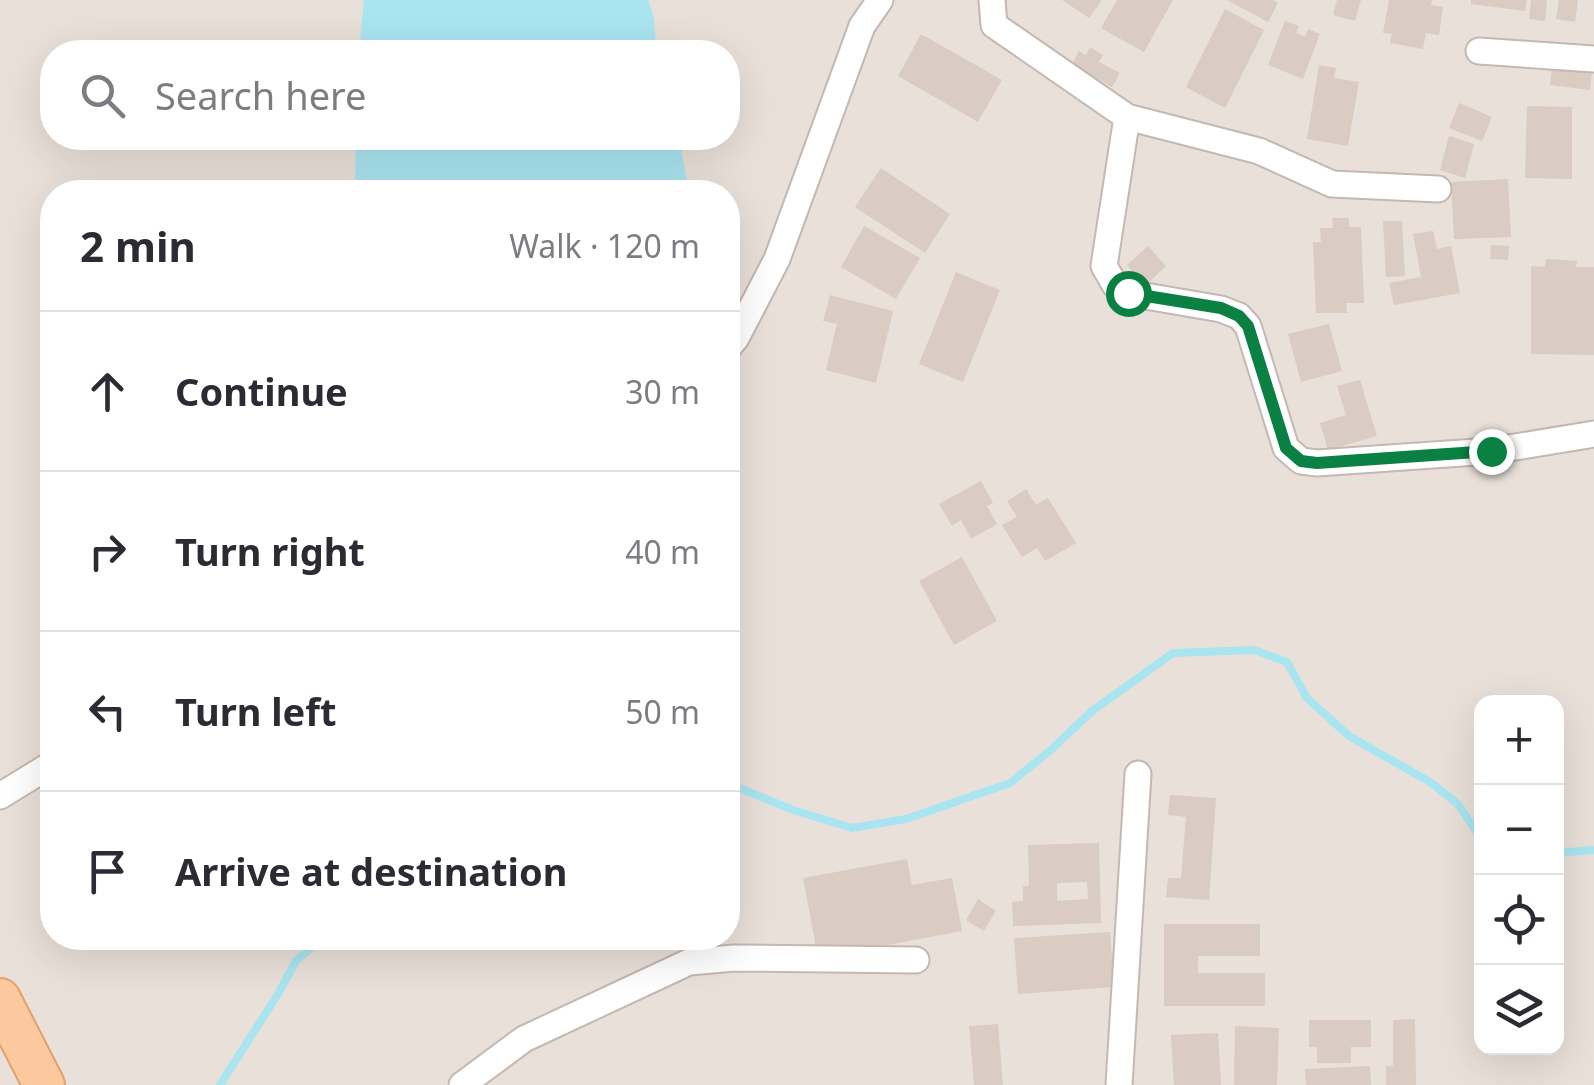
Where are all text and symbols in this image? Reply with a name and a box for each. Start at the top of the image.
search box [40,40,740,150]
icon: search [75,68,130,123]
text: Search here [155,69,366,121]
text: 2 min [80,217,196,274]
text: Walk · 120 m [509,224,700,267]
route start [1106,271,1152,317]
icon: ahead [80,364,135,419]
text: Continue [175,365,348,417]
text: 30 m [625,370,700,413]
route end [1469,429,1515,475]
icon: right [80,524,135,579]
text: Turn right [175,525,365,577]
text: 40 m [625,530,700,573]
icon: left [80,684,135,739]
text: Turn left [175,685,337,737]
text: 50 m [625,690,700,733]
map controls [1474,695,1564,1055]
button: + [1474,695,1564,785]
button: − [1474,785,1564,875]
icon: arrive [80,844,135,899]
text: Arrive at destination [175,845,567,897]
button: locate [1474,875,1564,965]
button: layers [1474,965,1564,1055]

